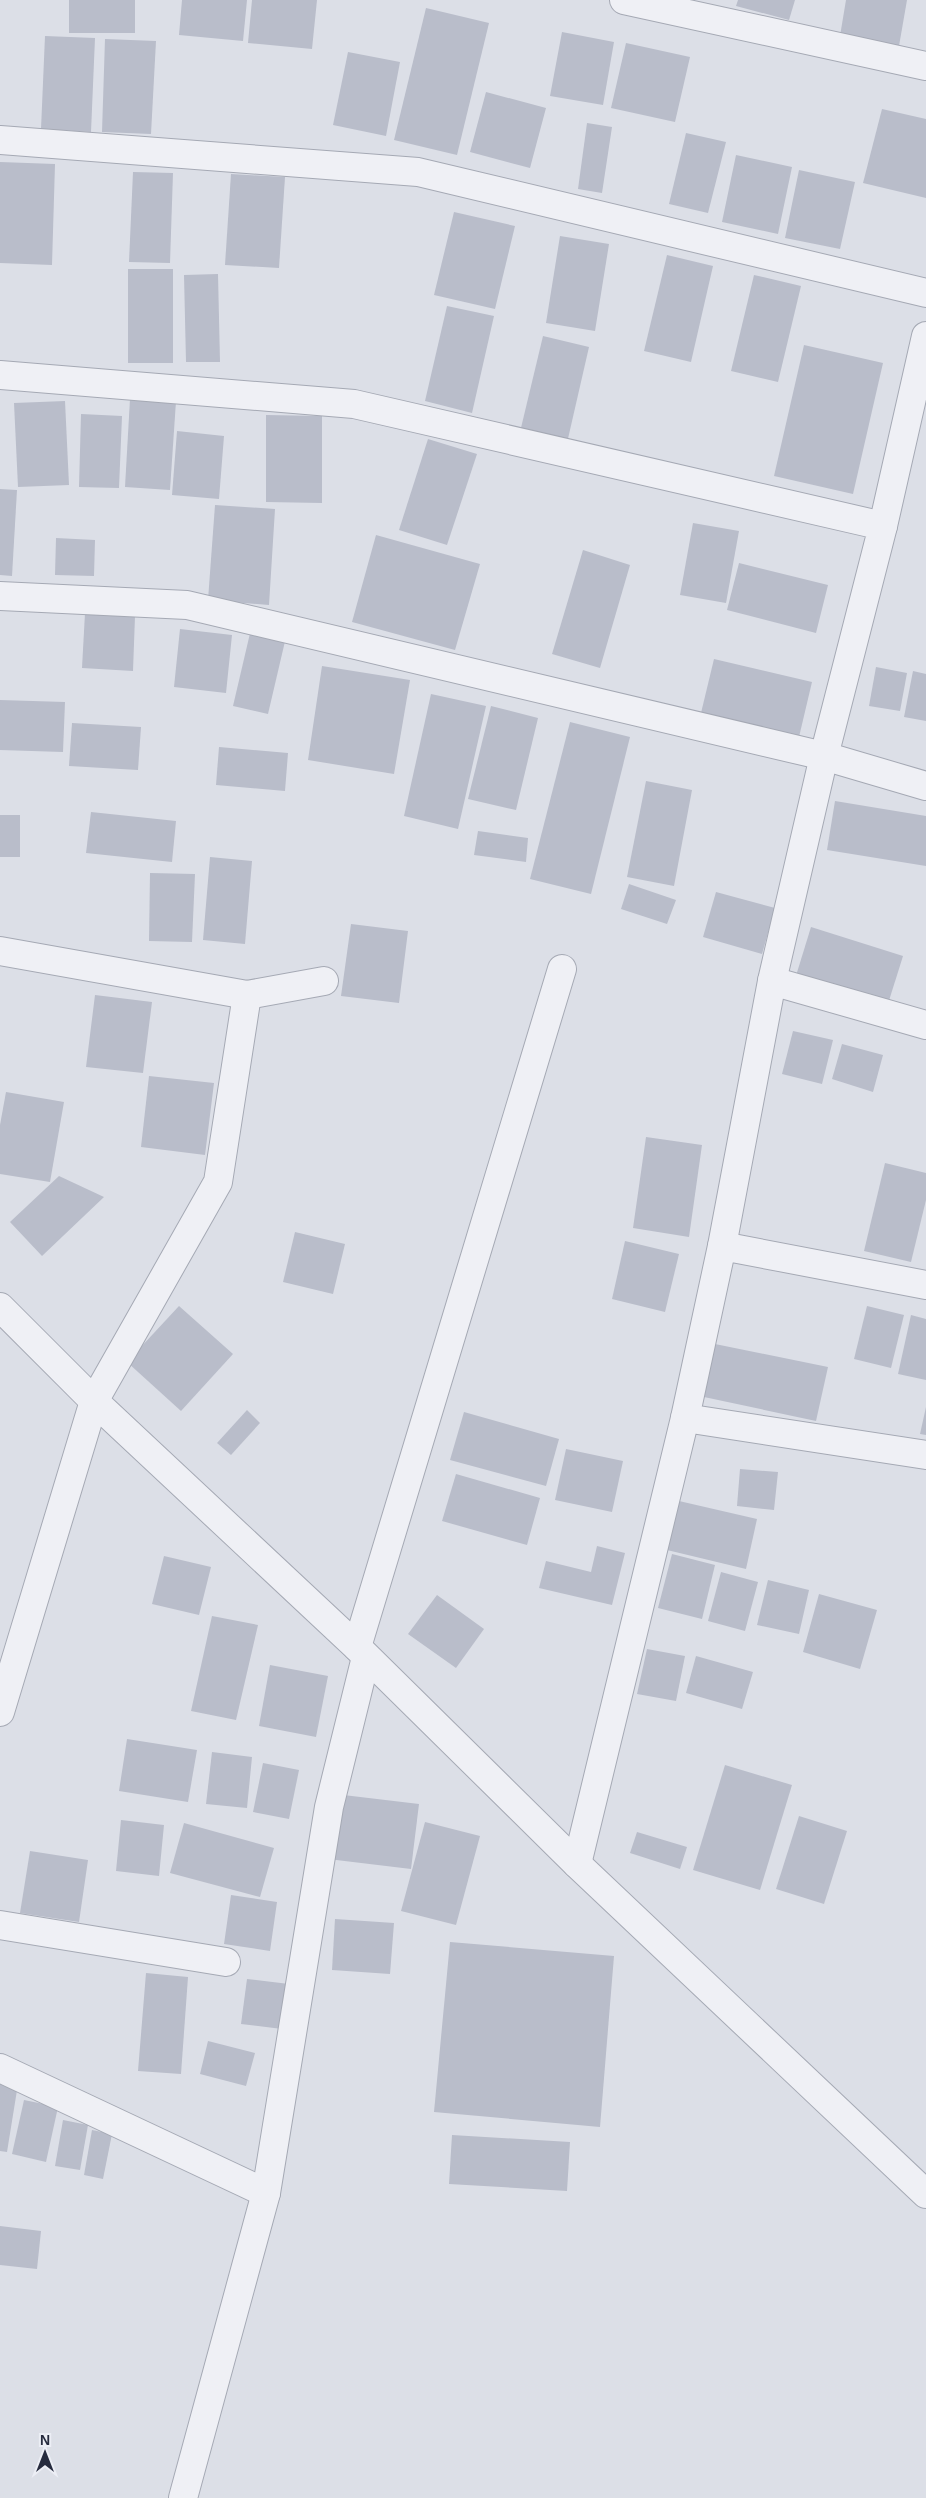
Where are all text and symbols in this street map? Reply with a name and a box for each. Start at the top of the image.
north arrow [20,2428,70,2478]
text: N [40,2432,50,2448]

